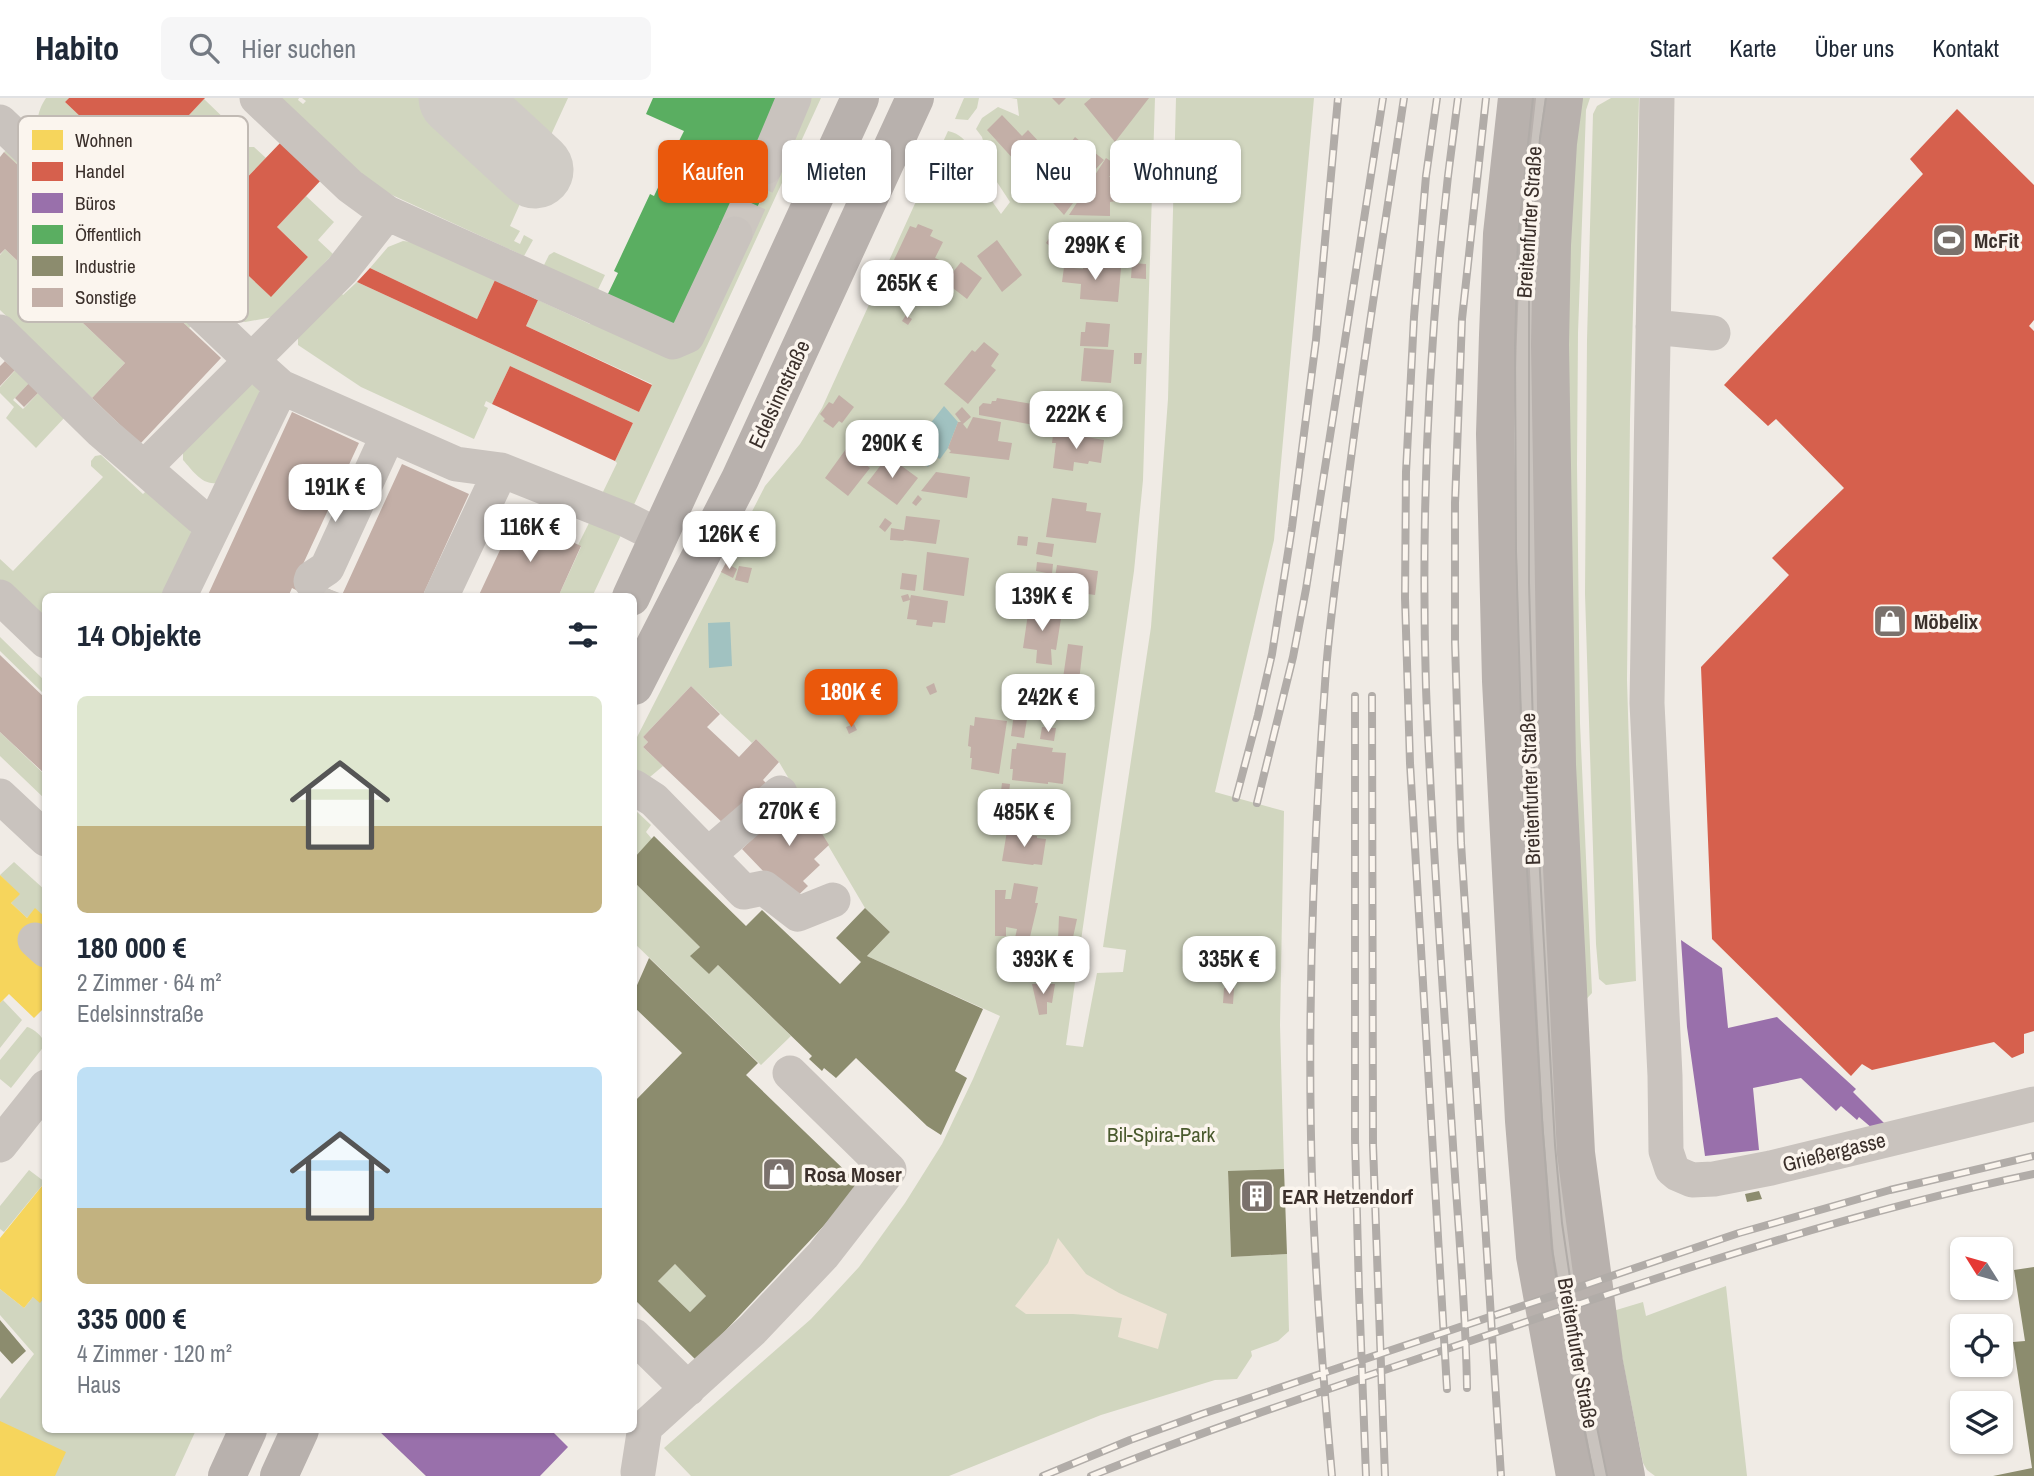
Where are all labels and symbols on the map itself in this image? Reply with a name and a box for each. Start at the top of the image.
legend [18,116,248,322]
text: Wohnen [75,127,133,153]
street label: Breitenfurter Straße [1509,145,1549,299]
text: Handel [75,158,124,184]
text: Büros [75,190,116,216]
text: Öffentlich [75,221,141,247]
sports icon: McFit [1930,221,1968,259]
pin: 299K € [1038,222,1152,282]
place label: McFit [1974,226,2019,255]
text: Industrie [75,253,136,279]
pin: 265K € [850,260,964,320]
text: Sonstige [75,284,137,310]
street label: Edelsinnstraße [741,335,817,453]
pin: 222K € [1019,392,1133,451]
pin: 290K € [835,420,949,480]
pin: 191K € [278,464,392,524]
pin: 116K € [473,504,587,564]
pin: 126K € [672,512,786,571]
pin: 139K € [985,574,1099,633]
shop icon: Möbelix [1871,602,1909,640]
place label: Möbelix [1914,607,1979,636]
pin: 180K € [794,670,908,729]
pin: 242K € [991,674,1105,734]
street label: Breitenfurter Straße [1513,712,1547,866]
pin: 270K € [732,788,846,848]
pin: 485K € [967,790,1081,849]
pin: 393K € [986,936,1100,996]
pin: 335K € [1172,936,1286,996]
park label: Bil-Spira-Park [1107,1120,1215,1149]
street label: Grießergasse [1779,1125,1889,1179]
shop icon: Rosa Moser [760,1155,798,1193]
place label: Rosa Moser [804,1160,902,1189]
building icon: EAR Hetzendorf [1238,1177,1276,1215]
place label: EAR Hetzendorf [1282,1182,1413,1211]
north arrow [1950,1237,2012,1300]
street label: Breitenfurter Straße [1551,1276,1605,1430]

